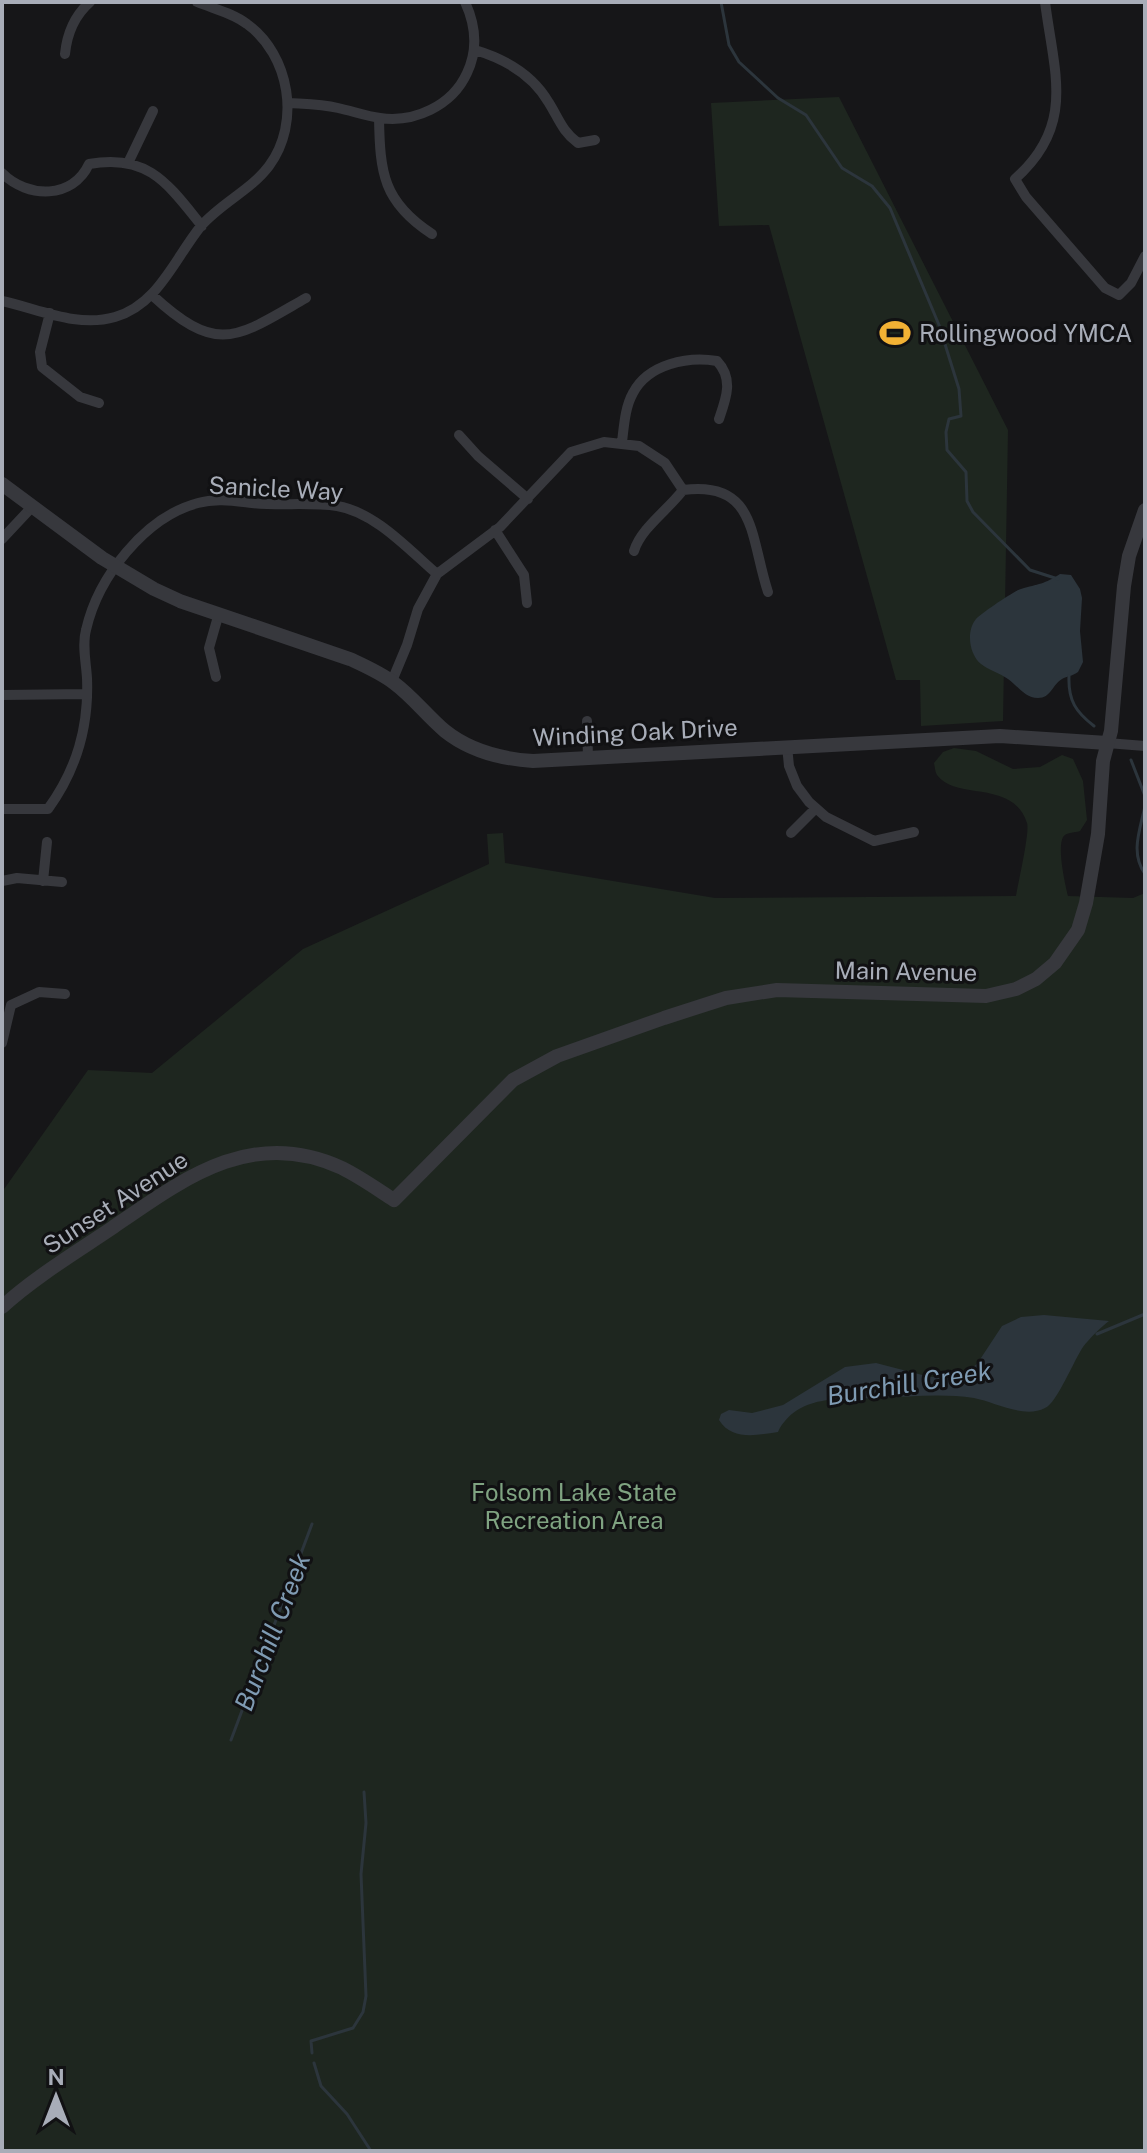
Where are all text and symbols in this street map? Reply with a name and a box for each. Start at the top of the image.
sports icon: Rollingwood YMCA [878,316,912,350]
place label: Rollingwood YMCA [919,319,1132,347]
street label: Sanicle Way [208,470,344,506]
street label: Winding Oak Drive [532,713,738,751]
street label: Main Avenue [834,956,978,986]
street label: Sunset Avenue [37,1145,193,1259]
water label: Burchill Creek [824,1355,994,1411]
park label: Folsom Lake State Recreation Area [471,1478,677,1534]
water label: Burchill Creek [228,1549,316,1715]
north arrow [16,2057,96,2137]
text: N [47,2064,65,2090]

